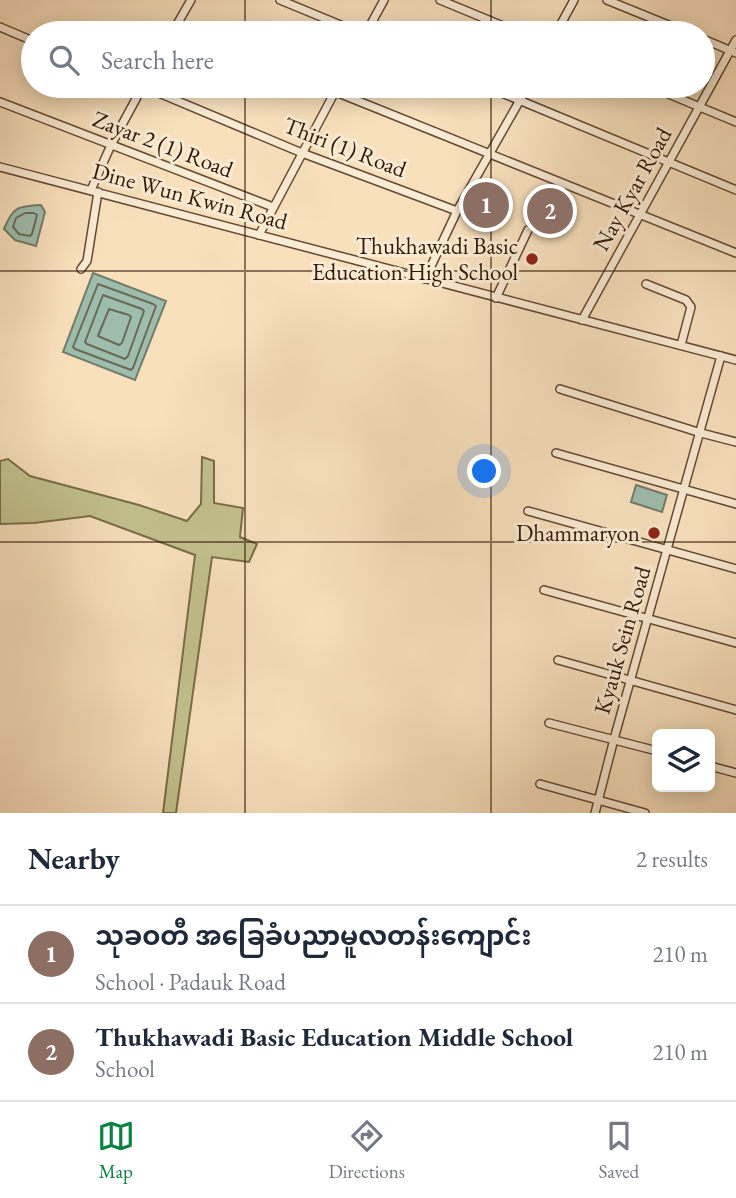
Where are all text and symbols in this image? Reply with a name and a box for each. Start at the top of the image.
search box [21,21,715,98]
icon: search [45,41,83,79]
text: Search here [101,43,214,77]
street label: Zayar 2 (1) Road [89,103,238,185]
street label: Thiri (1) Road [279,110,411,184]
street label: Nay Kyar Road [586,122,678,256]
street label: Dine Wun Kwin Road [89,156,291,237]
pin: 1 [463,179,509,231]
pin: 2 [527,185,573,237]
place label: Thukhawadi Basic Education High School [312,231,518,287]
marker: Thukhawadi Basic Education High School [524,251,540,267]
your location [467,454,501,488]
place label: Dhammaryon [516,518,640,548]
marker: Dhammaryon [646,525,662,541]
street label: Kyauk Sein Road [587,562,658,717]
map controls [652,729,715,792]
button: layers [652,729,715,792]
text: Nearby [28,839,120,878]
text: 2 results [636,844,708,874]
text: သုခဝတီ အခြေခံပညာမူလတန်းကျောင်း [95,919,532,953]
text: 1 [45,939,57,969]
text: 210 m [652,939,708,969]
text: School · Padauk Road [95,967,286,997]
text: Thukhawadi Basic Education Middle School [95,1020,573,1054]
text: 2 [45,1037,57,1067]
text: 210 m [652,1037,708,1067]
text: School [95,1054,155,1084]
tab: Map [97,1117,135,1184]
tab: Directions [328,1117,405,1184]
tab: Saved [598,1117,639,1184]

